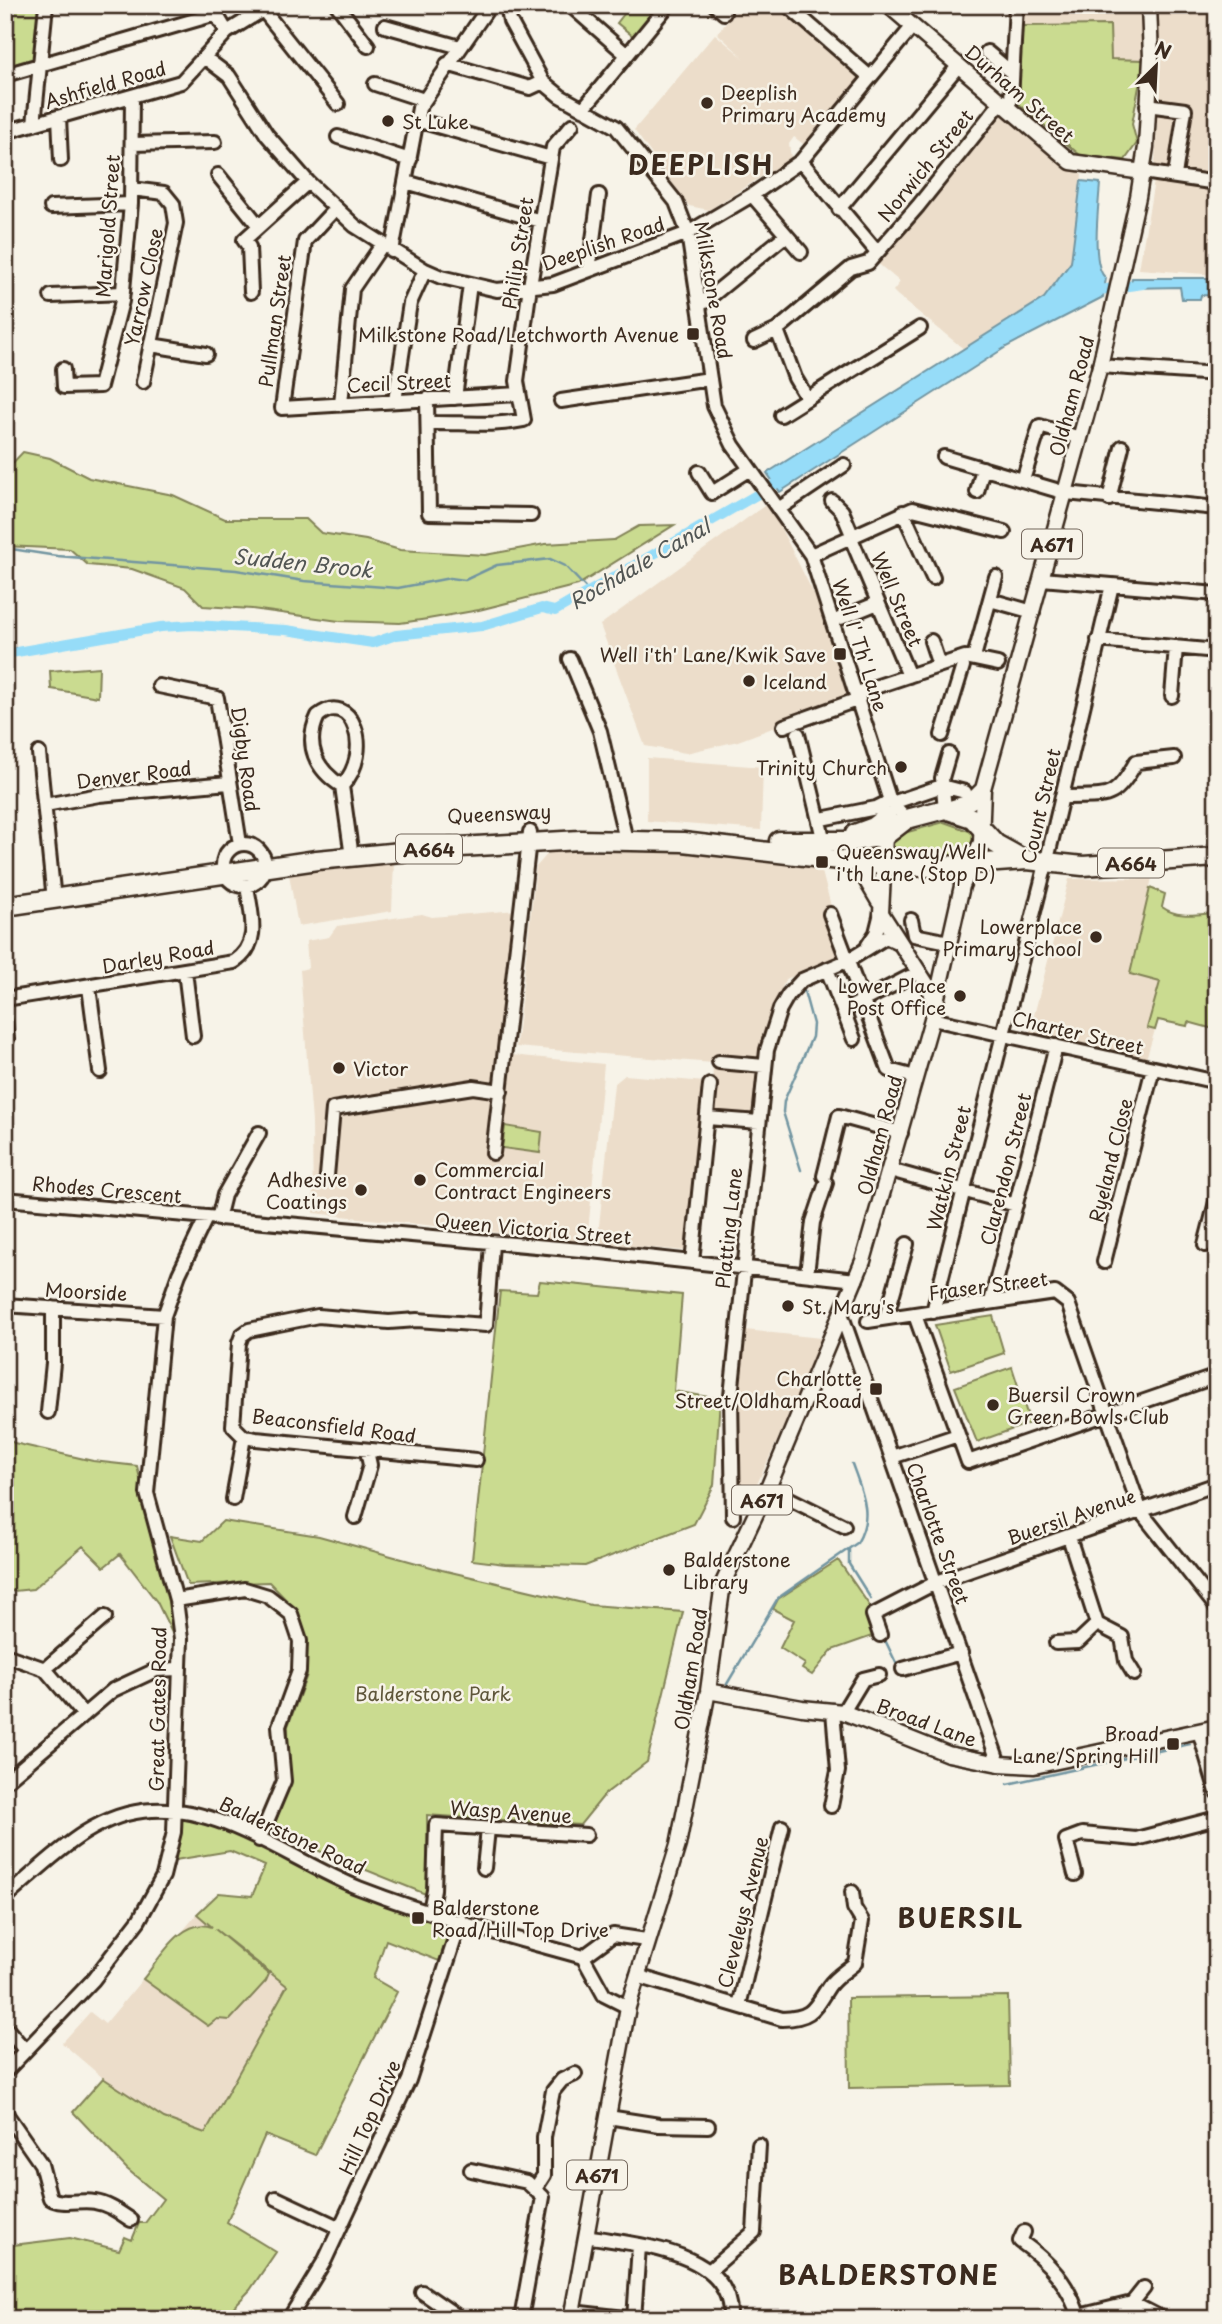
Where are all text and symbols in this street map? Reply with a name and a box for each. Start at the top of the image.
north arrow [1120,32,1190,102]
text: N [1151,34,1176,65]
street label: Durham Street [959,37,1081,149]
street label: Ashfield Road [41,53,169,115]
place label: Deeplish Primary Academy [721,78,886,128]
marker: Deeplish Primary Academy [699,95,715,111]
street label: Norwich Street [871,102,979,227]
place label: St Luke [402,107,469,135]
marker: St Luke [380,113,396,129]
district label: DEEPLISH [628,145,774,184]
street label: Marigold Street [88,153,126,298]
street label: Philip Street [494,195,540,311]
street label: Deeplish Road [538,209,668,277]
street label: Milkstone Road [688,219,740,361]
street label: Yarrow Close [117,225,169,349]
street label: Pullman Street [251,253,297,389]
place label: Milkstone Road/Letchworth Avenue [358,320,679,348]
marker: Milkstone Road/Letchworth Avenue [685,326,701,342]
street label: Oldham Road [1042,333,1100,459]
street label: Cecil Street [346,365,452,399]
water label: Rochdale Canal [563,508,718,616]
road number: A671 [1022,530,1082,558]
water label: Sudden Brook [232,539,375,585]
street label: Well Street [866,547,931,651]
street label: Well I' Th' Lane [826,575,896,715]
place label: Well i'th' Lane/Kwik Save [600,640,826,668]
marker: Well i'th' Lane/Kwik Save [832,646,848,662]
place label: Iceland [763,667,827,695]
marker: Iceland [741,673,757,689]
street label: Digby Road [225,705,267,813]
street label: Count Street [1013,745,1067,866]
street label: Denver Road [75,753,193,795]
place label: Trinity Church [756,753,887,781]
marker: Trinity Church [893,759,909,775]
street label: Queensway [446,796,552,830]
road number: A664 [396,834,462,864]
place label: Queensway/Well i'th Lane (Stop D) [836,837,996,887]
road number: A664 [1098,848,1164,878]
marker: Queensway/Well i'th Lane (Stop D) [814,854,830,870]
place label: Lowerplace Primary School [942,912,1082,962]
marker: Lowerplace Primary School [1088,929,1104,945]
street label: Darley Road [100,932,216,980]
place label: Lower Place Post Office [838,971,946,1021]
marker: Lower Place Post Office [952,988,968,1004]
street label: Charter Street [1009,1003,1147,1061]
place label: Victor [353,1054,408,1082]
marker: Victor [331,1060,347,1076]
street label: Oldham Road [850,1072,908,1198]
street label: Clarendon Street [972,1089,1038,1248]
street label: Ryeland Close [1081,1095,1139,1225]
street label: Watkin Street [919,1102,977,1234]
place label: Commercial Contract Engineers [434,1155,611,1205]
place label: Adhesive Coatings [266,1165,347,1215]
street label: Platting Lane [708,1166,748,1290]
street label: Rhodes Crescent [31,1169,183,1210]
marker: Commercial Contract Engineers [412,1172,428,1188]
marker: Adhesive Coatings [353,1182,369,1198]
street label: Queen Victoria Street [433,1205,633,1251]
street label: Fraser Street [927,1264,1049,1306]
street label: Moorside [44,1275,128,1307]
place label: St. Mary's [802,1292,894,1320]
marker: St. Mary's [780,1298,796,1314]
place label: Charlotte Street/Oldham Road [675,1364,862,1414]
place label: Buersil Crown Green Bowls Club [1007,1380,1169,1430]
marker: Charlotte Street/Oldham Road [868,1381,884,1397]
marker: Buersil Crown Green Bowls Club [985,1397,1001,1413]
street label: Beaconsfield Road [250,1401,418,1449]
street label: Charlotte Street [900,1458,978,1608]
street label: Buersil Avenue [1003,1481,1139,1551]
road number: A671 [732,1485,792,1514]
place label: Balderstone Library [683,1545,791,1595]
marker: Balderstone Library [661,1562,677,1578]
street label: Oldham Road [667,1606,713,1732]
street label: Great Gates Road [142,1626,172,1792]
park label: Balderstone Park [355,1679,512,1707]
street label: Broad Lane [873,1691,981,1753]
place label: Broad Lane/Spring Hill [1013,1719,1159,1769]
marker: Broad Lane/Spring Hill [1165,1736,1181,1752]
street label: Balderstone Road [215,1789,371,1881]
street label: Wasp Avenue [449,1793,573,1829]
street label: Cleveleys Avenue [710,1833,774,1991]
place label: Balderstone Road/Hill Top Drive [432,1893,609,1943]
district label: BUERSIL [898,1898,1024,1937]
marker: Balderstone Road/Hill Top Drive [410,1910,426,1926]
street label: Hill Top Drive [331,2055,407,2179]
road number: A671 [567,2160,627,2190]
district label: BALDERSTONE [778,2255,1000,2294]

